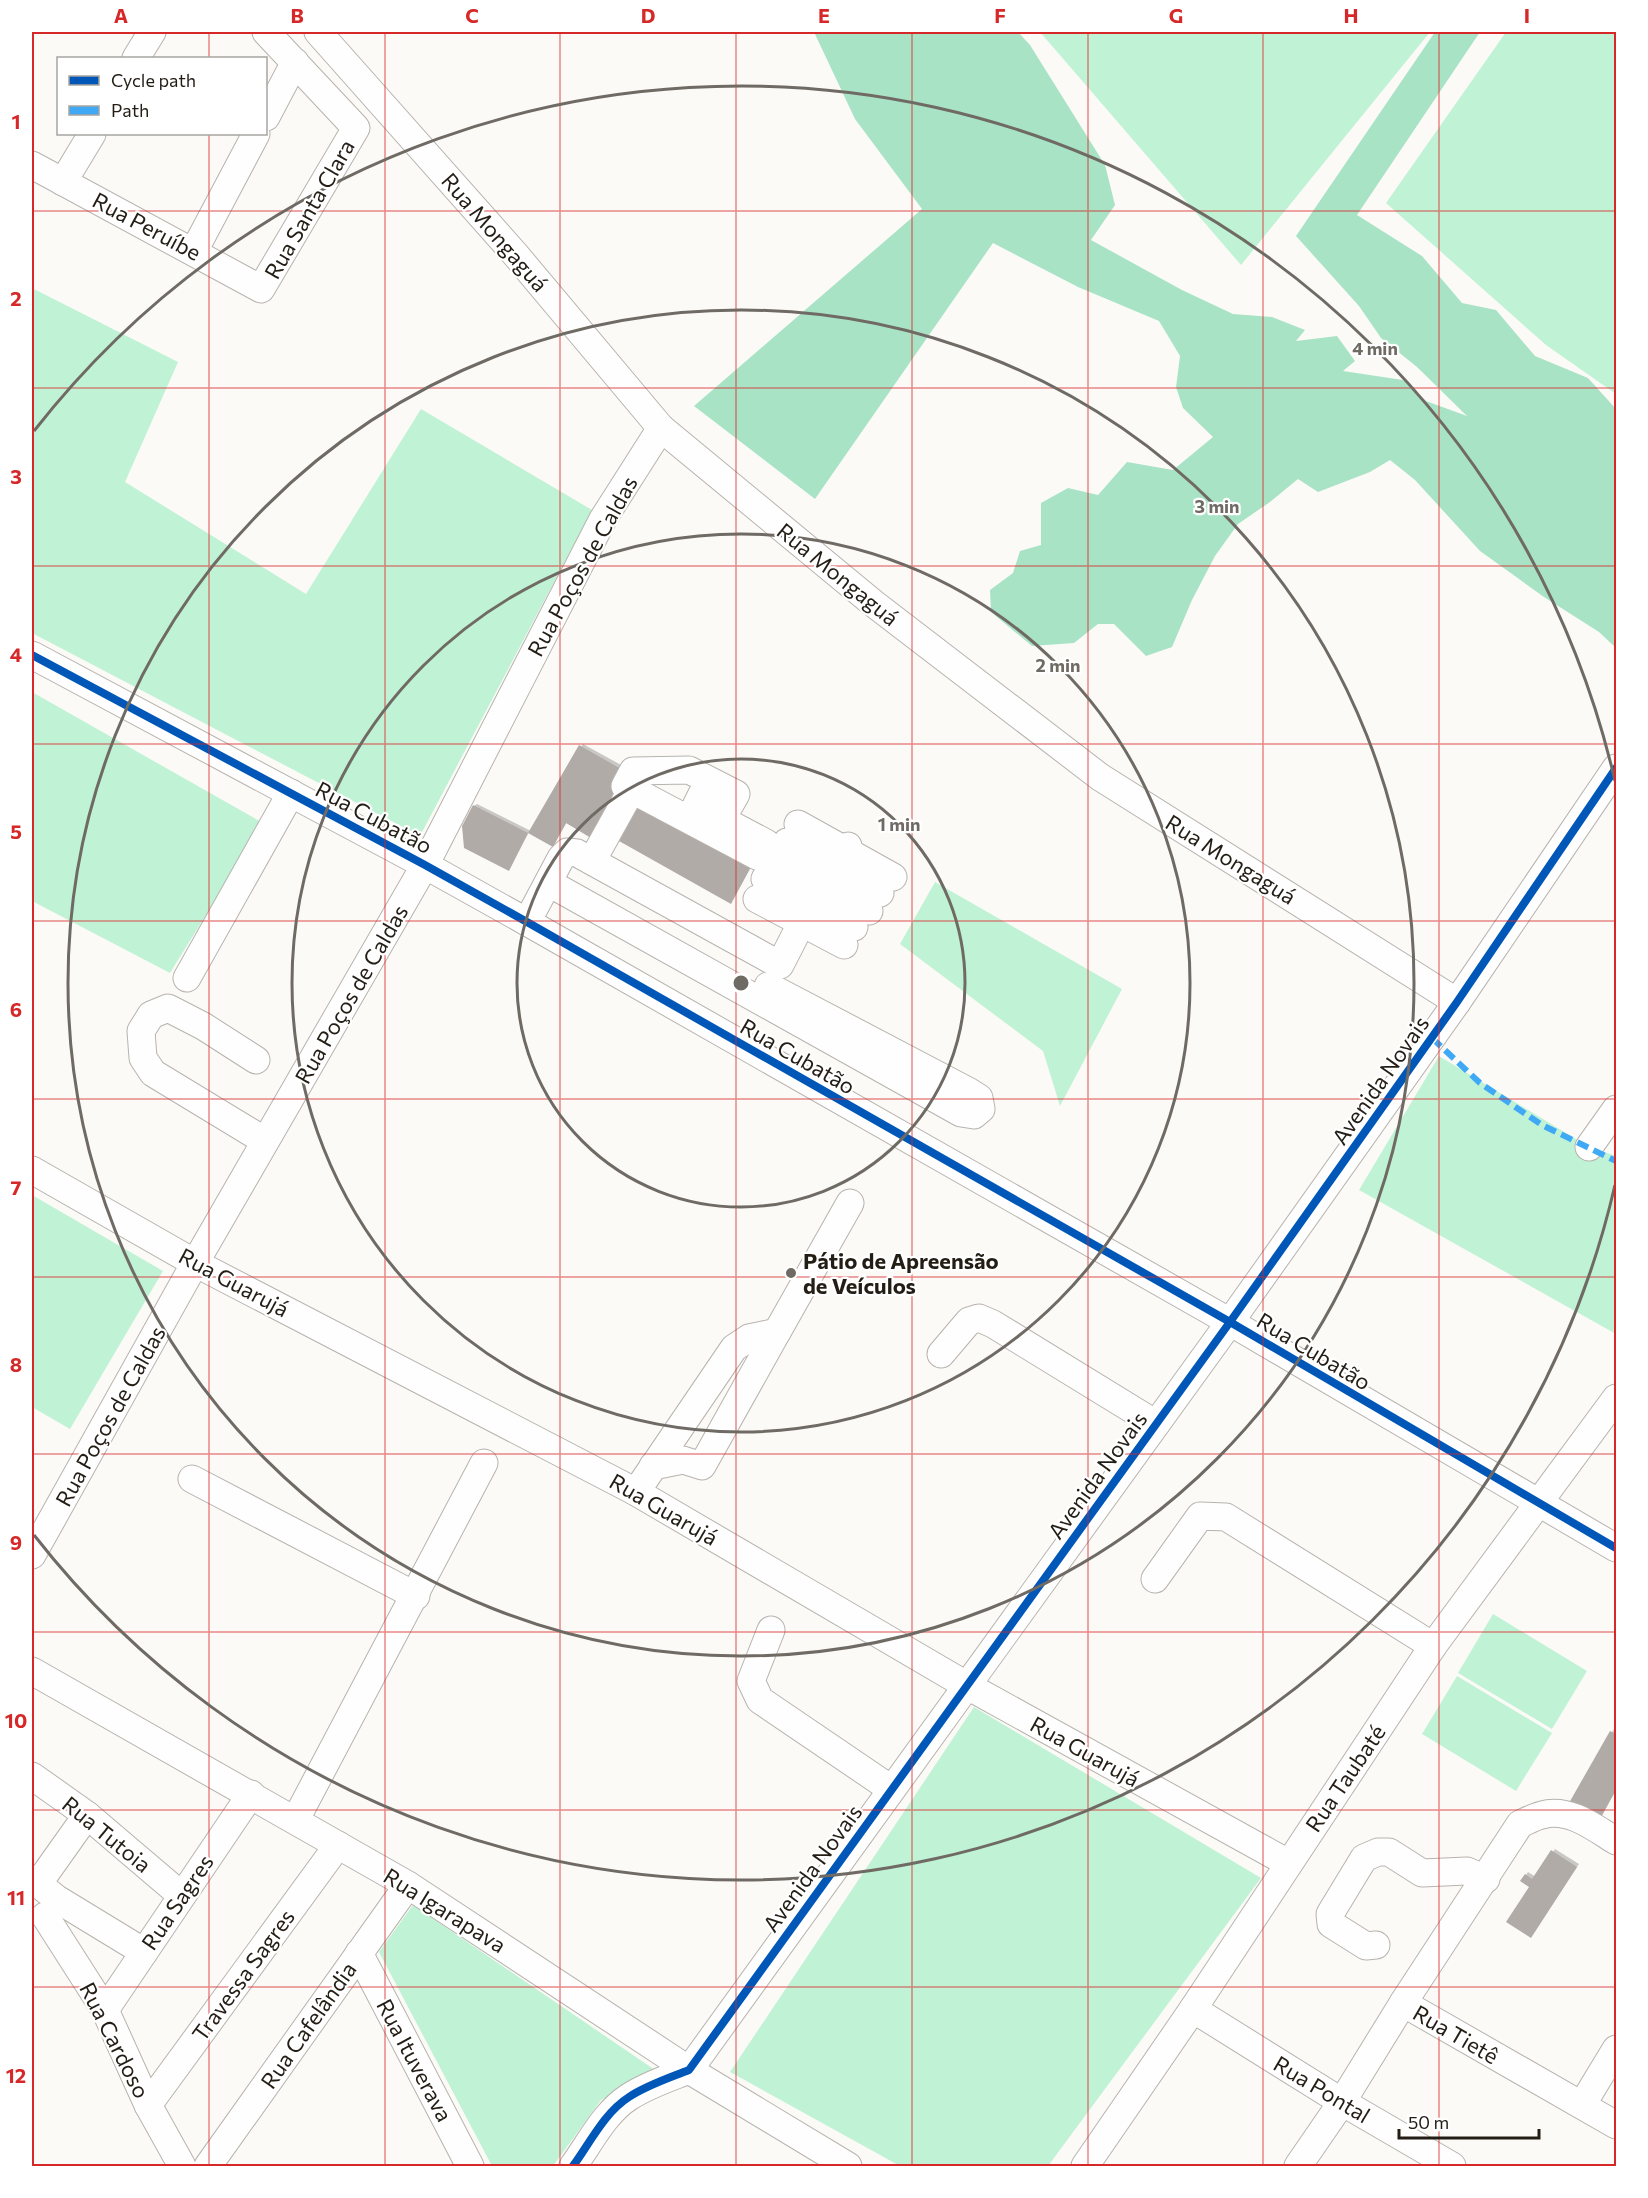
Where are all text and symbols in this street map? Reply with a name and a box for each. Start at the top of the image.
text: A [114,3,128,27]
text: B [290,3,304,27]
text: C [465,3,479,27]
text: D [641,3,655,27]
text: E [818,3,830,27]
text: F [994,3,1006,27]
text: G [1169,3,1183,27]
text: H [1344,3,1359,27]
text: I [1524,3,1530,27]
legend [57,57,267,135]
text: Cycle path [111,69,196,91]
text: Path [111,99,149,121]
text: 1 [11,109,21,133]
street label: Rua Santa Clara [258,134,360,284]
street label: Rua Mongaguá [436,167,554,297]
street label: Rua Peruíbe [88,186,206,266]
text: 2 [10,286,22,310]
text: 4 min [1352,337,1398,359]
text: 3 [10,464,22,488]
street label: Rua Poços de Caldas [521,471,643,661]
text: 3 min [1194,495,1240,517]
street label: Rua Mongaguá [772,517,904,631]
text: 4 [10,642,22,666]
text: 2 min [1036,654,1080,676]
street label: Rua Cubatão [311,775,437,859]
street label: Rua Mongaguá [1161,808,1301,910]
text: 1 min [878,813,920,835]
text: 5 [10,819,22,843]
street label: Rua Poços de Caldas [289,900,413,1088]
centre of rings [731,973,751,993]
text: 6 [10,997,22,1021]
street label: Avenida Novais [1326,1010,1434,1150]
street label: Rua Cubatão [736,1012,860,1100]
text: 7 [11,1175,22,1199]
street label: Rua Guarujá [174,1242,294,1322]
place label: Pátio de Apreensão de Veículos [803,1247,999,1299]
marker: Pátio de Apreensão de Veículos [784,1266,798,1280]
street label: Rua Cubatão [1252,1306,1376,1396]
street label: Rua Poços de Caldas [49,1321,171,1511]
text: 8 [10,1352,22,1376]
street label: Avenida Novais [1042,1406,1152,1544]
street label: Rua Guarujá [605,1467,723,1551]
text: 9 [10,1530,22,1554]
text: 10 [5,1708,27,1732]
street label: Rua Guarujá [1026,1710,1144,1792]
street label: Rua Taubaté [1299,1719,1391,1837]
street label: Rua Tutoia [57,1790,157,1878]
street label: Avenida Novais [757,1799,867,1937]
street label: Rua Sagres [135,1849,219,1955]
street label: Rua Igarapava [379,1862,511,1958]
text: 11 [7,1885,25,1909]
street label: Travessa Sagres [186,1904,300,2046]
street label: Rua Cafelândia [254,1956,362,2094]
street label: Rua Cardoso [74,1978,156,2102]
street label: Rua Ituverava [371,1994,459,2126]
street label: Rua Tietê [1408,1999,1504,2069]
street label: Rua Pontal [1269,2050,1375,2128]
text: 12 [6,2063,26,2087]
scale bar [1399,2102,1538,2140]
text: 50 m [1408,2111,1449,2133]

